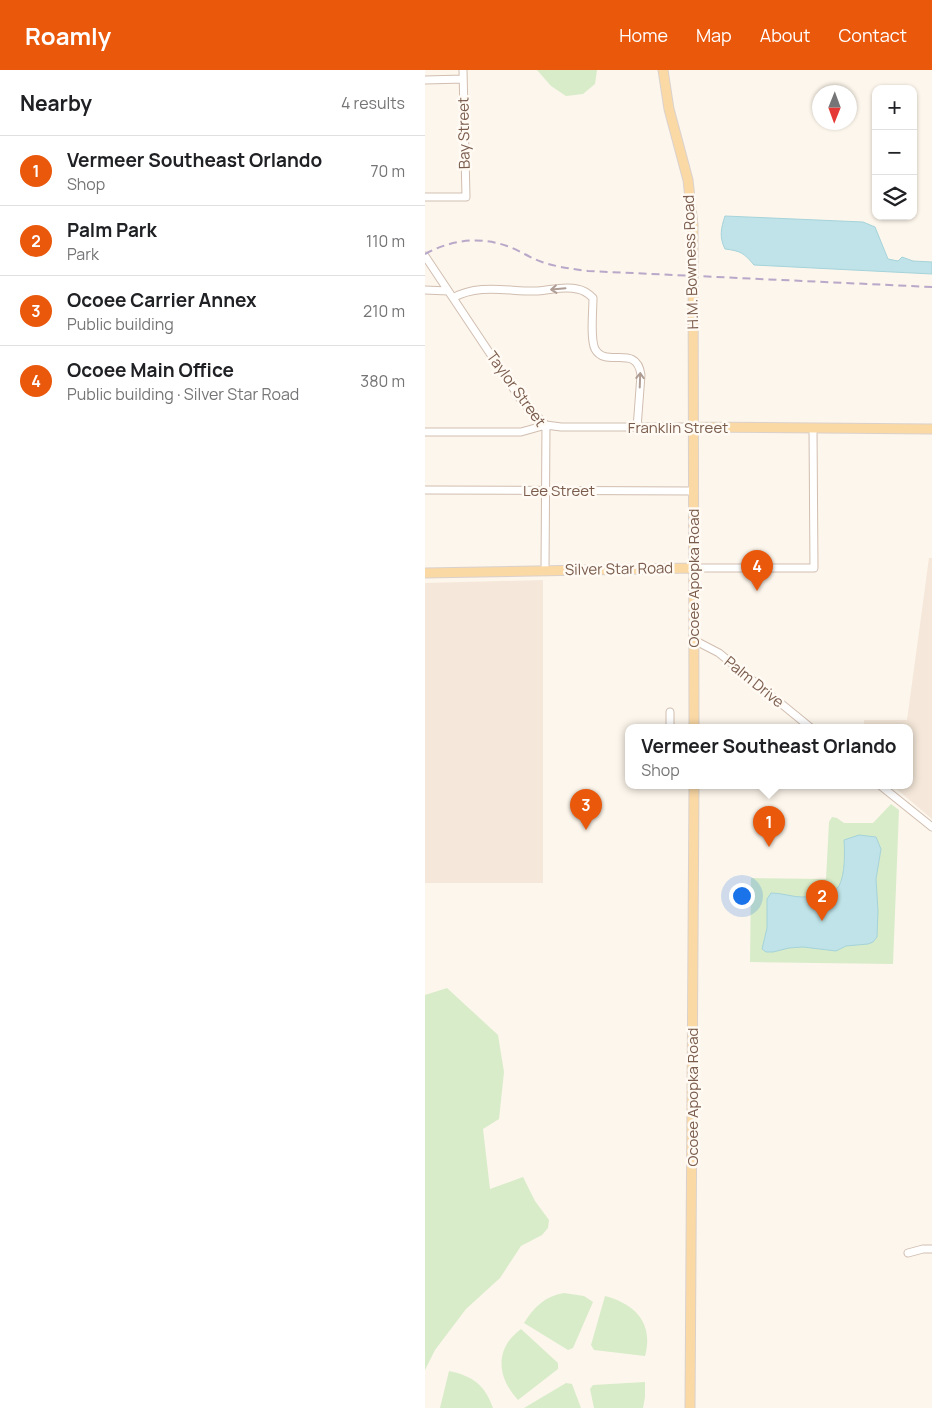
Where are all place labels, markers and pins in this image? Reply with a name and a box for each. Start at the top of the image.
pin: 4 [741,550,773,591]
pin: 3 [570,789,602,830]
pin: 1 [753,806,785,847]
pin: 2 [806,880,838,921]

